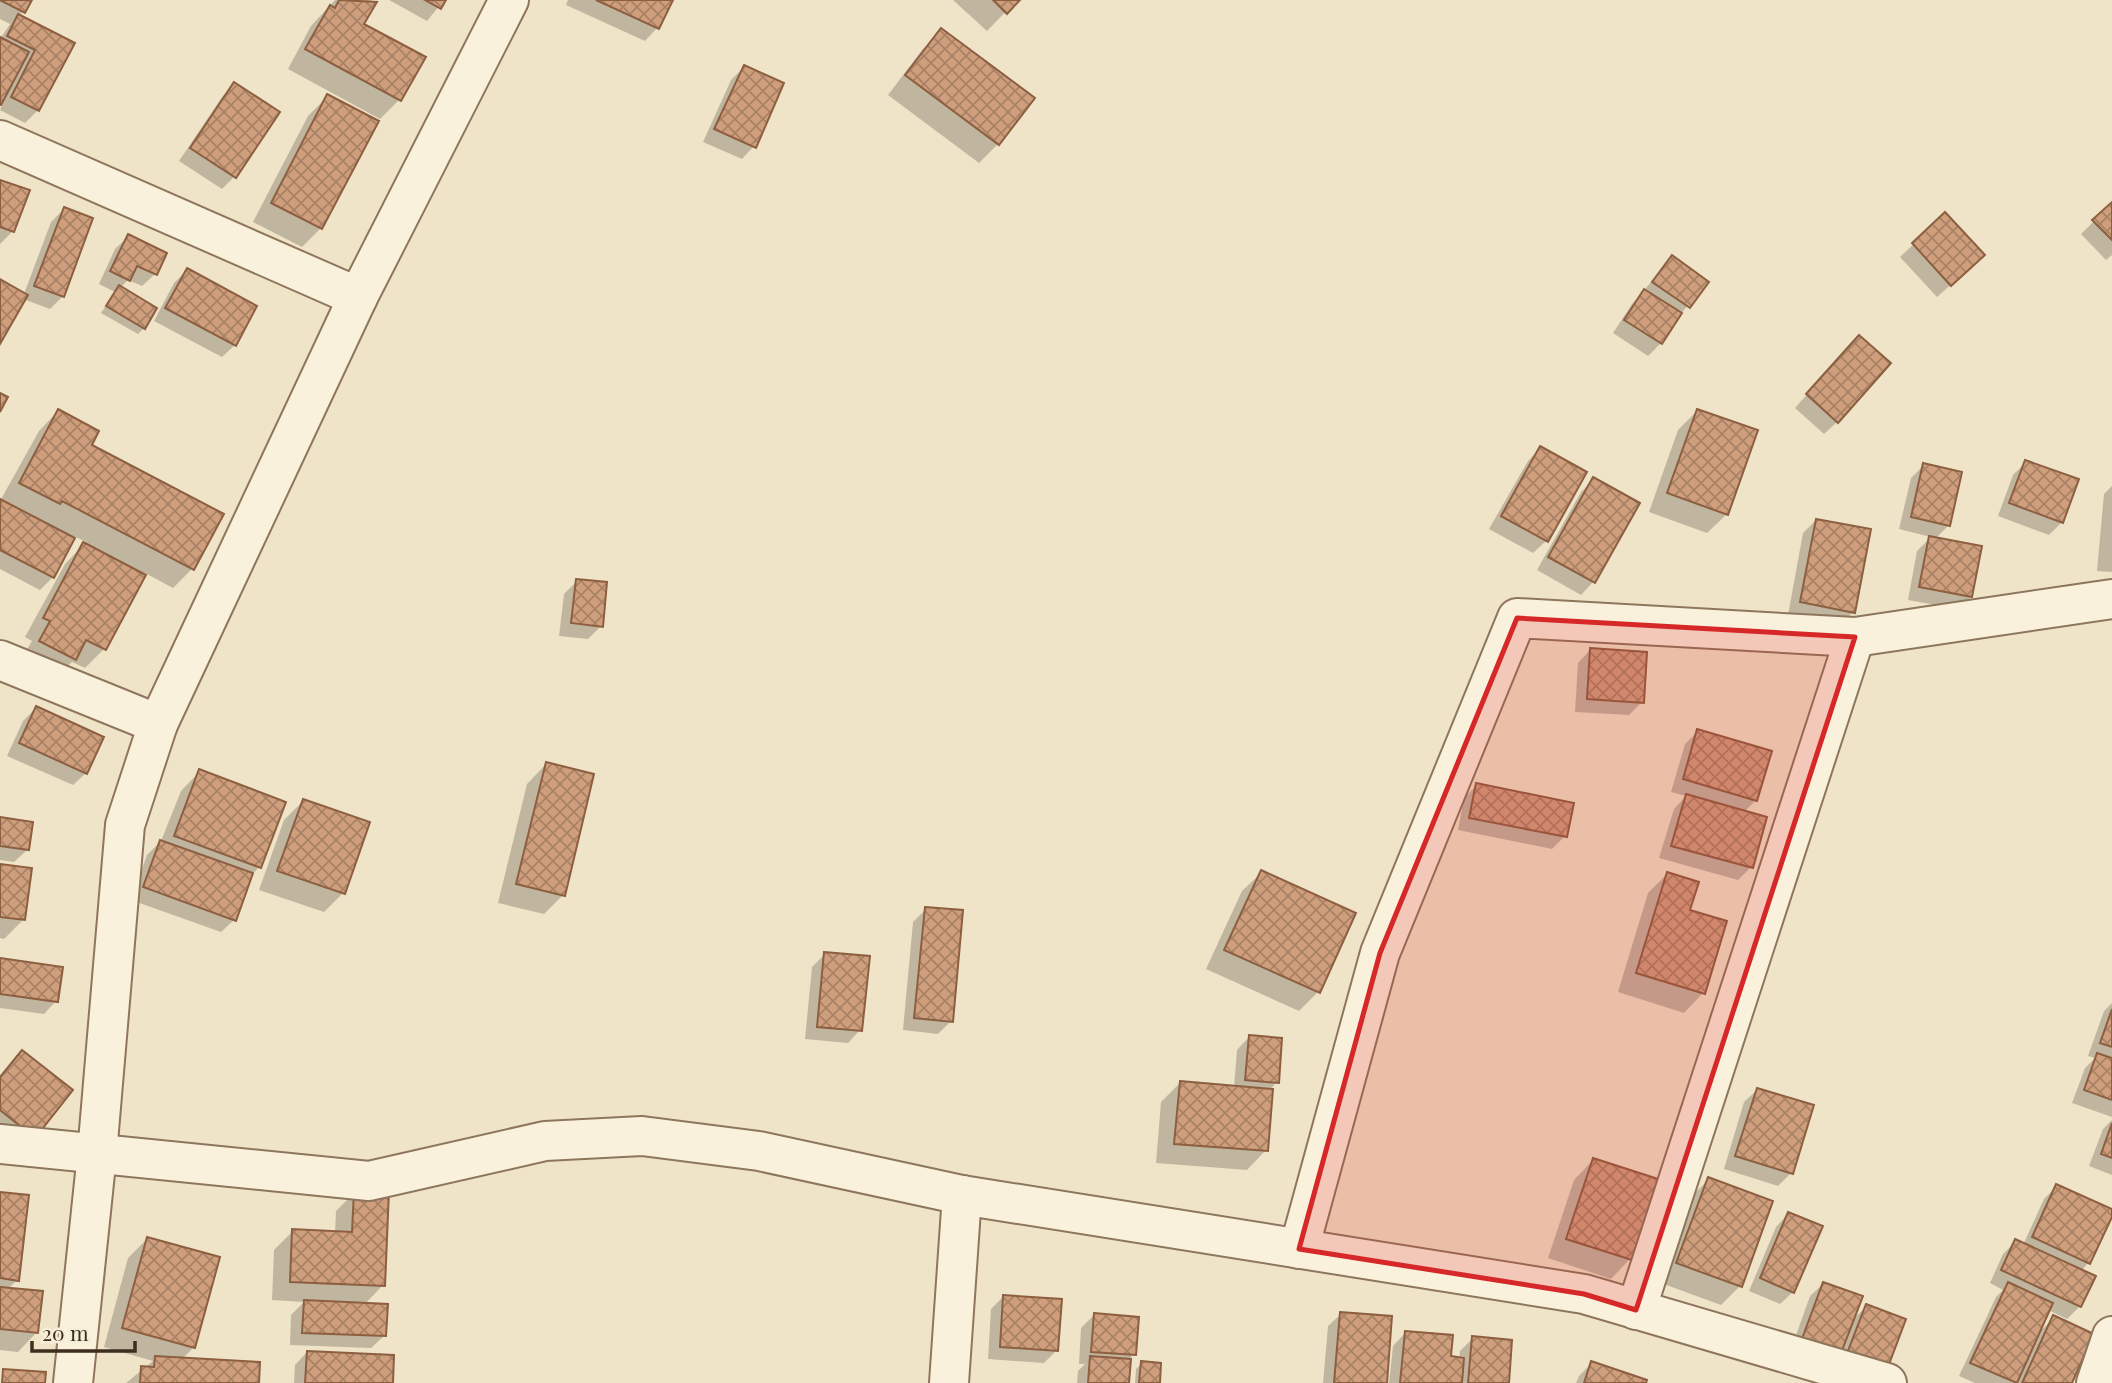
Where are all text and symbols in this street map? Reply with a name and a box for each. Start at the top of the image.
scale bar [32,1310,135,1354]
text: 20 m [42,1318,89,1346]

